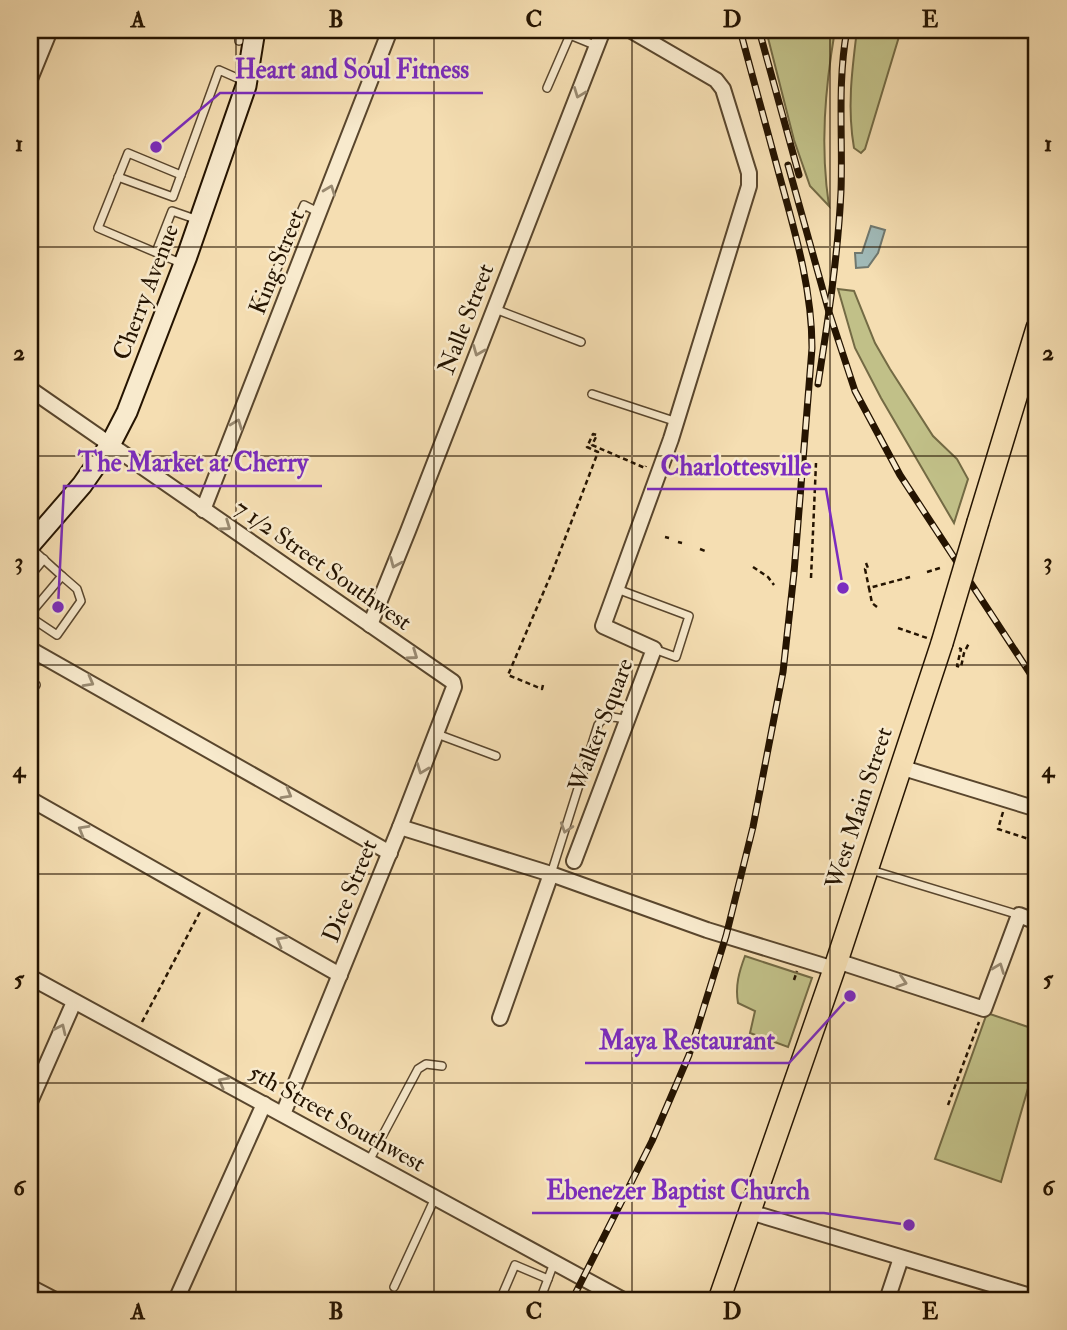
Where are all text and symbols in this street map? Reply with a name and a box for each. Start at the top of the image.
text: A [130,5,146,34]
text: B [328,5,344,34]
text: C [526,5,542,34]
text: D [723,5,741,34]
text: E [922,5,939,34]
callout: Heart and Soul Fitness [220,46,483,93]
text: Heart and Soul Fitness [235,54,469,86]
one-way arrow [573,87,587,99]
text: 1 [15,129,23,158]
text: 1 [1044,129,1052,158]
one-way arrow [321,184,335,196]
street label: King Street [242,205,312,319]
street label: Cherry Avenue [106,220,186,364]
street label: Nalle Street [431,259,501,379]
text: 2 [13,338,25,367]
text: 2 [1042,338,1054,367]
one-way arrow [472,344,486,356]
one-way arrow [228,418,242,430]
callout: The Market at Cherry [64,439,322,486]
callout: Charlottesville [647,442,826,489]
text: The Market at Cherry [77,447,310,480]
text: Charlottesville [661,451,812,483]
street label: 7 1/2 Street Southwest [229,492,418,638]
one-way arrow [218,518,231,530]
text: 3 [15,547,23,576]
text: 3 [1044,547,1052,576]
one-way arrow [389,555,403,568]
one-way arrow [406,647,419,660]
street label: Walker Square [561,654,641,797]
one-way arrow [82,674,95,688]
street label: West Main Street [818,723,900,894]
text: 4 [12,755,27,784]
text: 4 [1041,755,1056,784]
one-way arrow [417,763,431,775]
one-way arrow [280,786,293,799]
one-way arrow [559,822,574,834]
one-way arrow [77,825,90,838]
street label: Dice Street [315,835,385,947]
one-way arrow [276,936,288,949]
one-way arrow [991,963,1005,975]
text: 5 [14,964,25,993]
text: 5 [1043,964,1054,993]
one-way arrow [895,974,908,988]
callout: Maya Restaurant [585,1016,789,1063]
one-way arrow [53,1024,67,1036]
text: Maya Restaurant [598,1025,775,1058]
street label: 5th Street Southwest [243,1057,431,1179]
one-way arrow [218,1077,230,1090]
callout: Ebenezer Baptist Church [532,1166,824,1213]
text: 6 [13,1173,27,1202]
text: 6 [1042,1173,1056,1202]
text: Ebenezer Baptist Church [546,1175,810,1208]
text: A [130,1297,146,1326]
text: B [328,1297,344,1326]
text: C [526,1297,542,1326]
text: D [723,1297,741,1326]
text: E [922,1297,939,1326]

